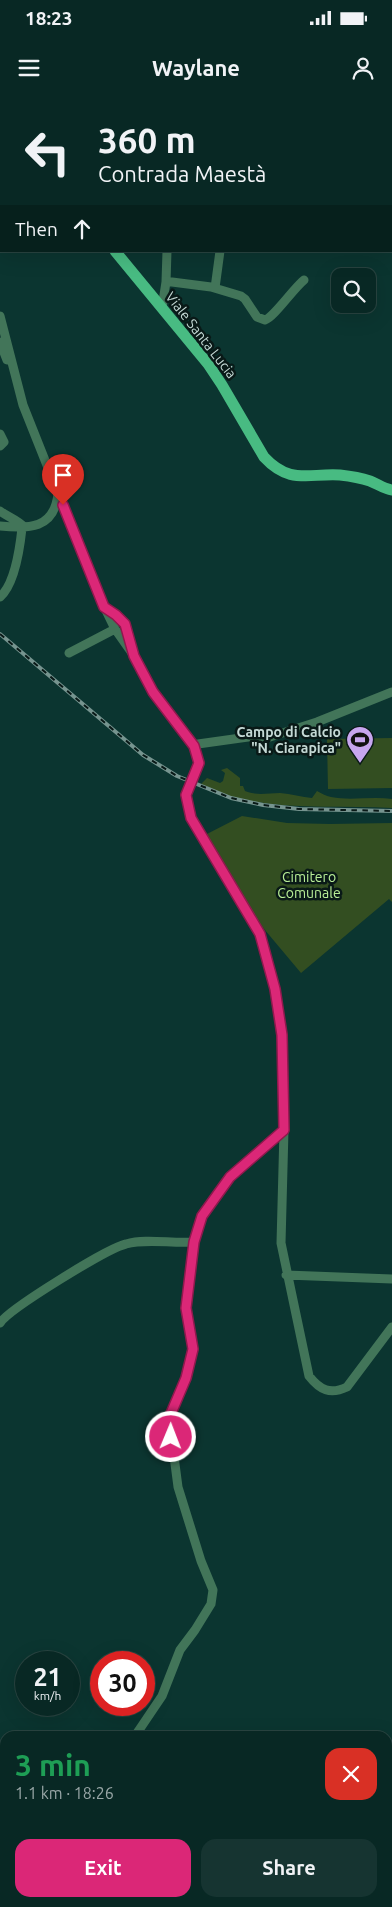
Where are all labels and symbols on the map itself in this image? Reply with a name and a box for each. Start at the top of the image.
street label: Viale Santa Lucia [162,289,240,381]
pin [42,454,84,505]
place label: Campo di Calcio "N. Ciarapica" [236,724,341,756]
sports icon: Campo di Calcio "N. Ciarapica" [345,725,375,764]
park label: Cimitero Comunale [277,869,341,901]
position arrow [144,1410,196,1462]
speed limit sign: 30 [90,1651,155,1716]

